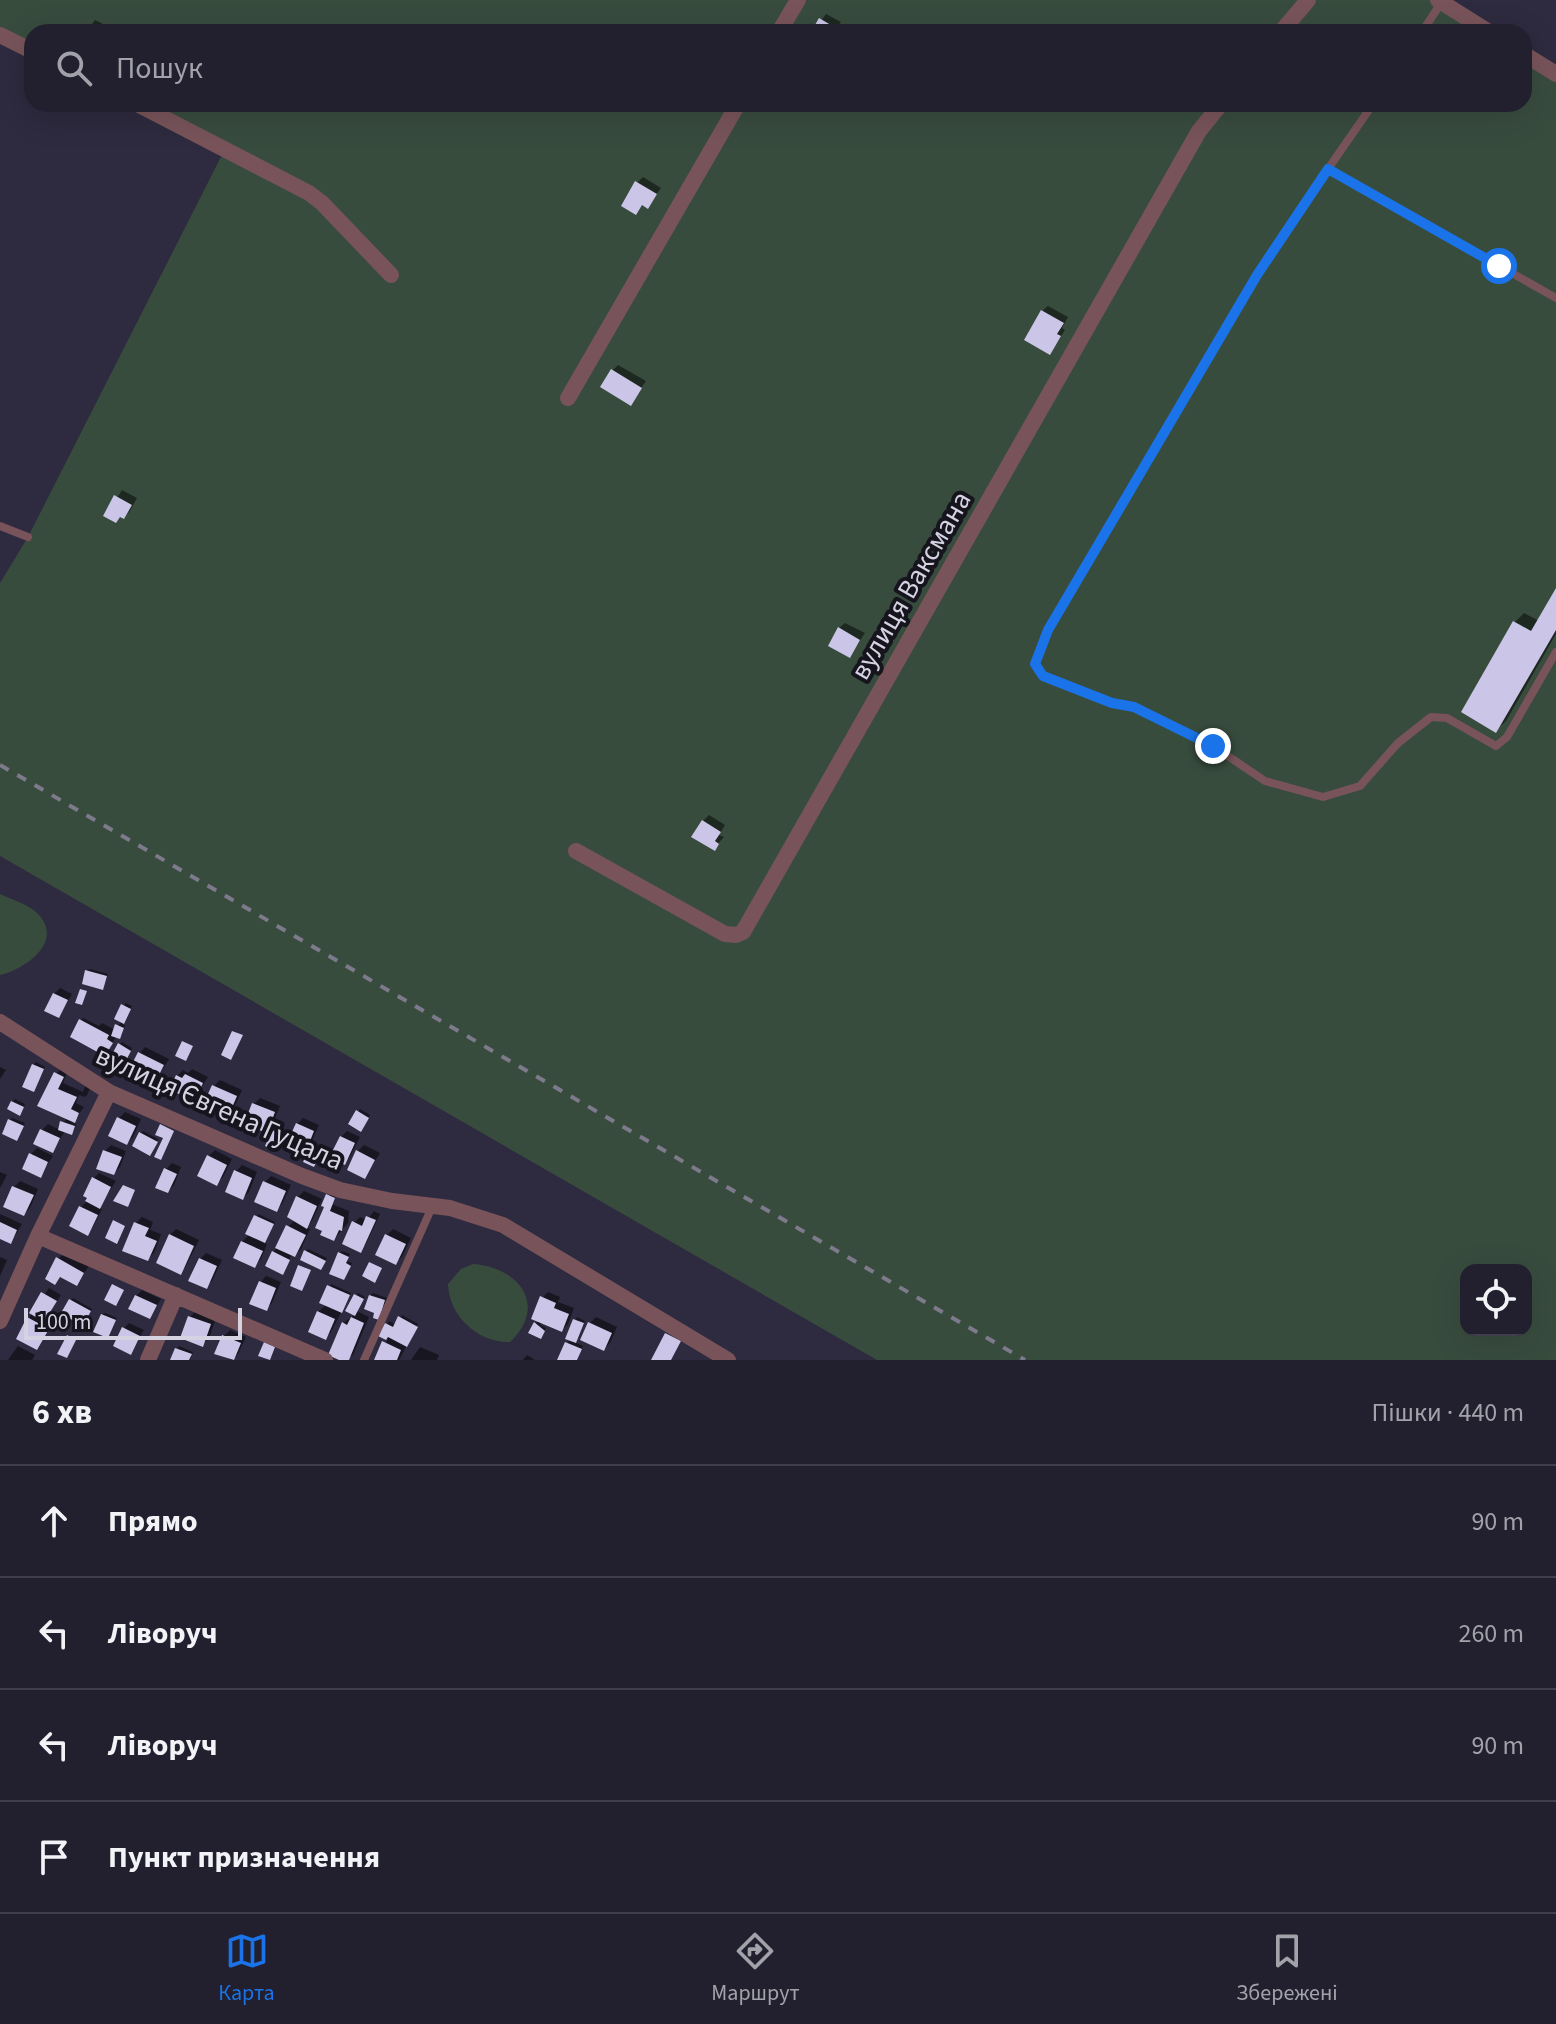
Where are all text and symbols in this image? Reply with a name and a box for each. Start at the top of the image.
search box [24,24,1532,112]
icon: search [52,46,96,90]
text: Пошук [116,47,203,90]
route start [1481,248,1517,284]
street label: вулиця Ваксмана [841,484,981,687]
route end [1195,728,1231,764]
street label: вулиця Євгена Гуцала [89,1035,350,1181]
map controls [1460,1264,1532,1336]
button: locate [1460,1264,1532,1336]
scale bar [24,1304,242,1340]
text: 100 m [36,1306,91,1338]
text: 6 хв [32,1388,92,1437]
text: Пішки · 440 m [1371,1394,1524,1431]
icon: ahead [32,1499,76,1543]
text: Прямо [108,1500,198,1543]
text: 90 m [1471,1503,1524,1540]
icon: left [32,1611,76,1655]
text: Ліворуч [108,1612,218,1655]
text: 260 m [1458,1615,1524,1652]
icon: left [32,1723,76,1767]
text: Ліворуч [108,1724,218,1767]
text: 90 m [1471,1727,1524,1764]
icon: arrive [32,1835,76,1879]
text: Пункт призначення [108,1836,380,1879]
tab: Карта [218,1929,275,2009]
tab: Маршрут [711,1929,800,2009]
tab: Збережені [1236,1929,1338,2009]

